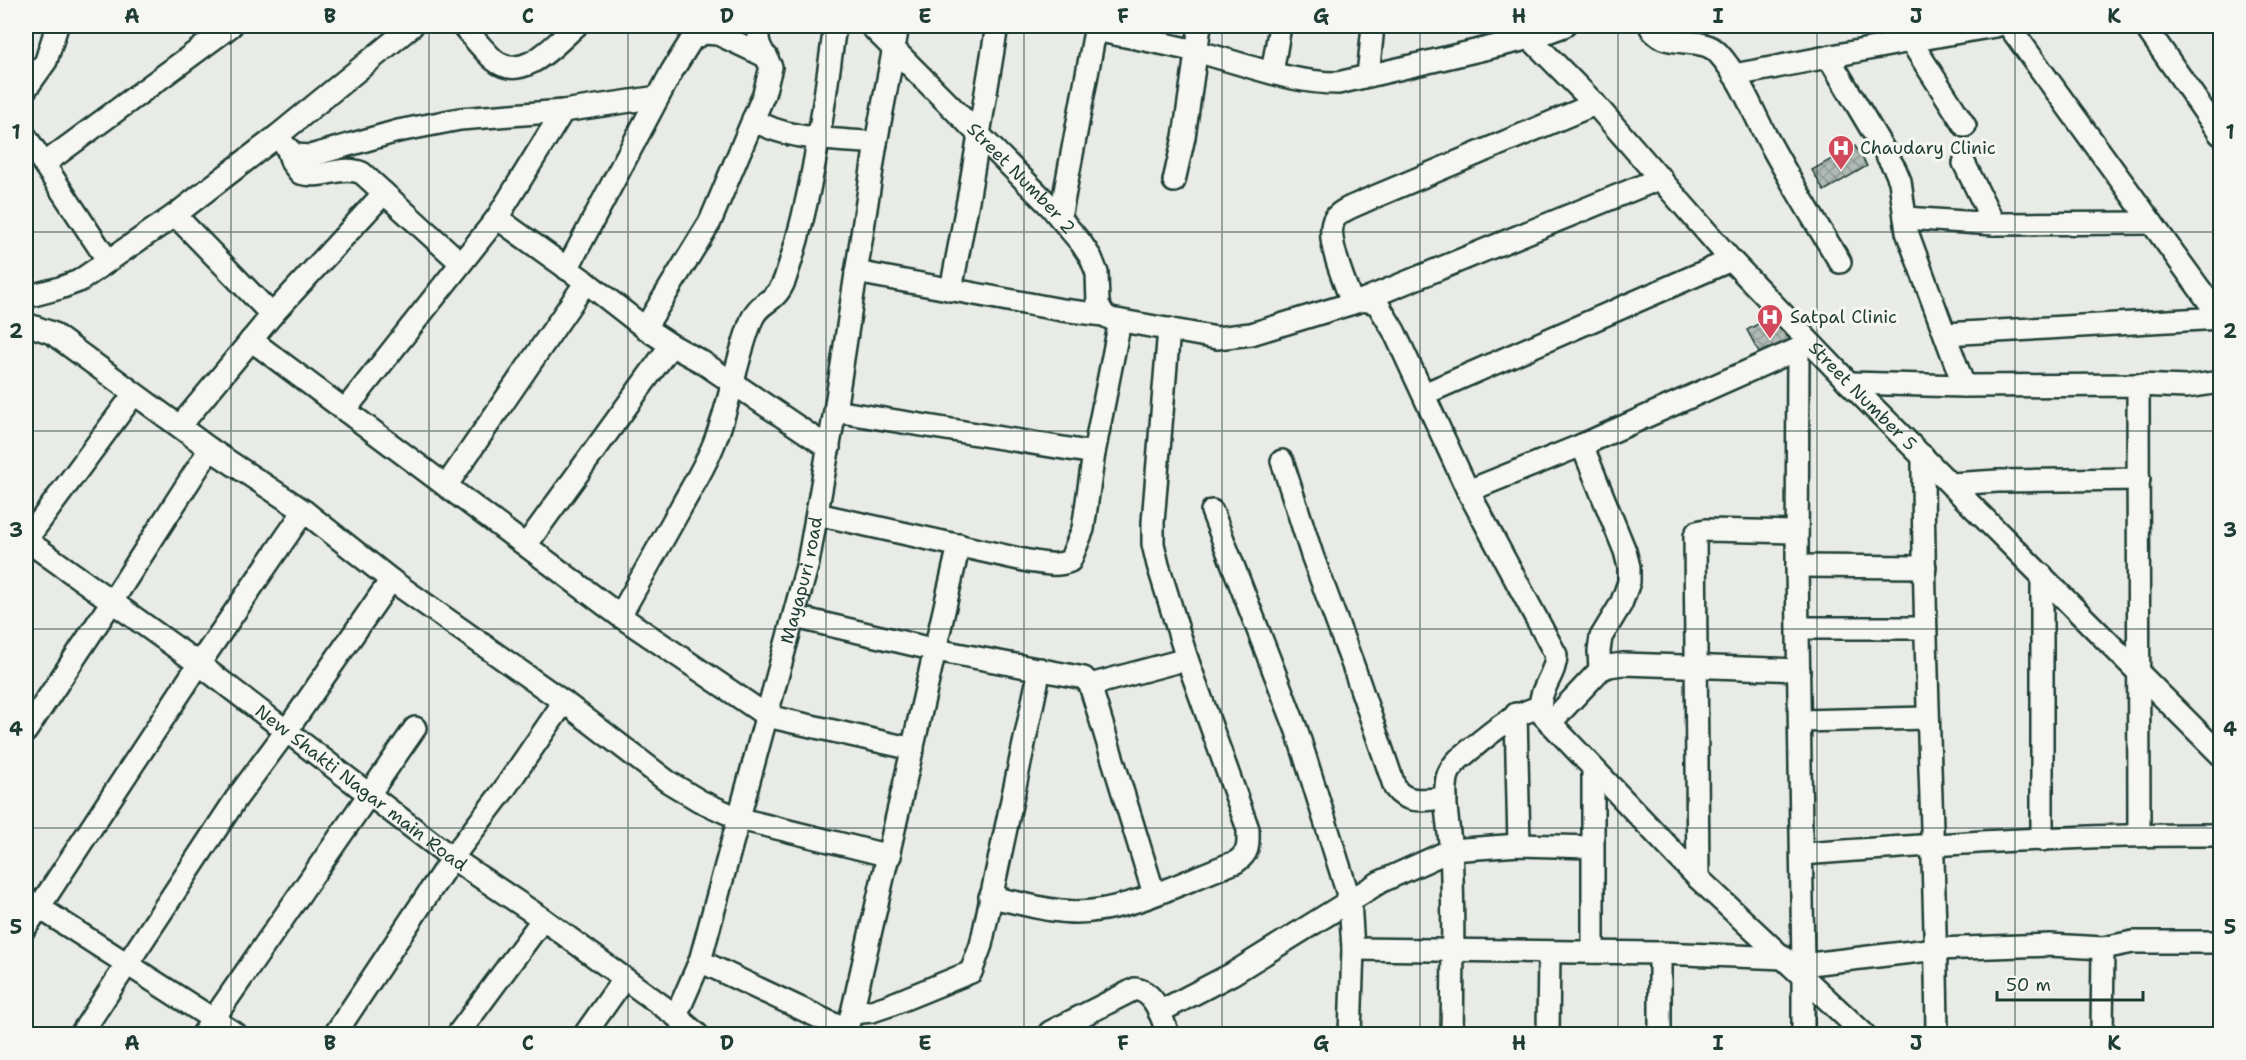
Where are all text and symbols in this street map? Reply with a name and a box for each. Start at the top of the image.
text: A [124,3,140,29]
text: B [324,3,336,29]
text: C [522,3,534,29]
text: D [720,3,734,29]
text: E [918,3,932,29]
text: F [1117,3,1129,29]
text: G [1313,3,1329,29]
text: H [1512,3,1526,29]
text: I [1712,3,1724,29]
text: J [1910,3,1923,29]
text: K [2107,3,2121,29]
street label: Street Number 2 [962,117,1081,239]
text: 1 [11,119,21,145]
text: 1 [2225,119,2235,145]
hospital icon: Chaudary Clinic [1826,133,1856,171]
place label: Chaudary Clinic [1860,136,1996,160]
hospital icon: Satpal Clinic [1755,302,1785,340]
place label: Satpal Clinic [1790,305,1897,329]
text: 2 [9,318,23,344]
text: 2 [2223,318,2237,344]
street label: Street Number 5 [1803,336,1922,456]
street label: Mayapuri road [775,515,828,647]
text: 3 [9,517,23,543]
text: 3 [2223,517,2237,543]
street label: New Shakti Nagar main Road [250,699,472,877]
text: 4 [9,716,23,742]
text: 4 [2223,716,2237,742]
text: 5 [10,914,22,940]
text: 5 [2224,914,2236,940]
scale bar [1997,964,2142,1002]
text: 50 m [2006,973,2051,997]
text: A [124,1030,140,1056]
text: B [324,1030,336,1056]
text: C [522,1030,534,1056]
text: D [720,1030,734,1056]
text: E [918,1030,932,1056]
text: F [1117,1030,1129,1056]
text: G [1313,1030,1329,1056]
text: H [1512,1030,1526,1056]
text: I [1712,1030,1724,1056]
text: J [1910,1030,1923,1056]
text: K [2107,1030,2121,1056]

